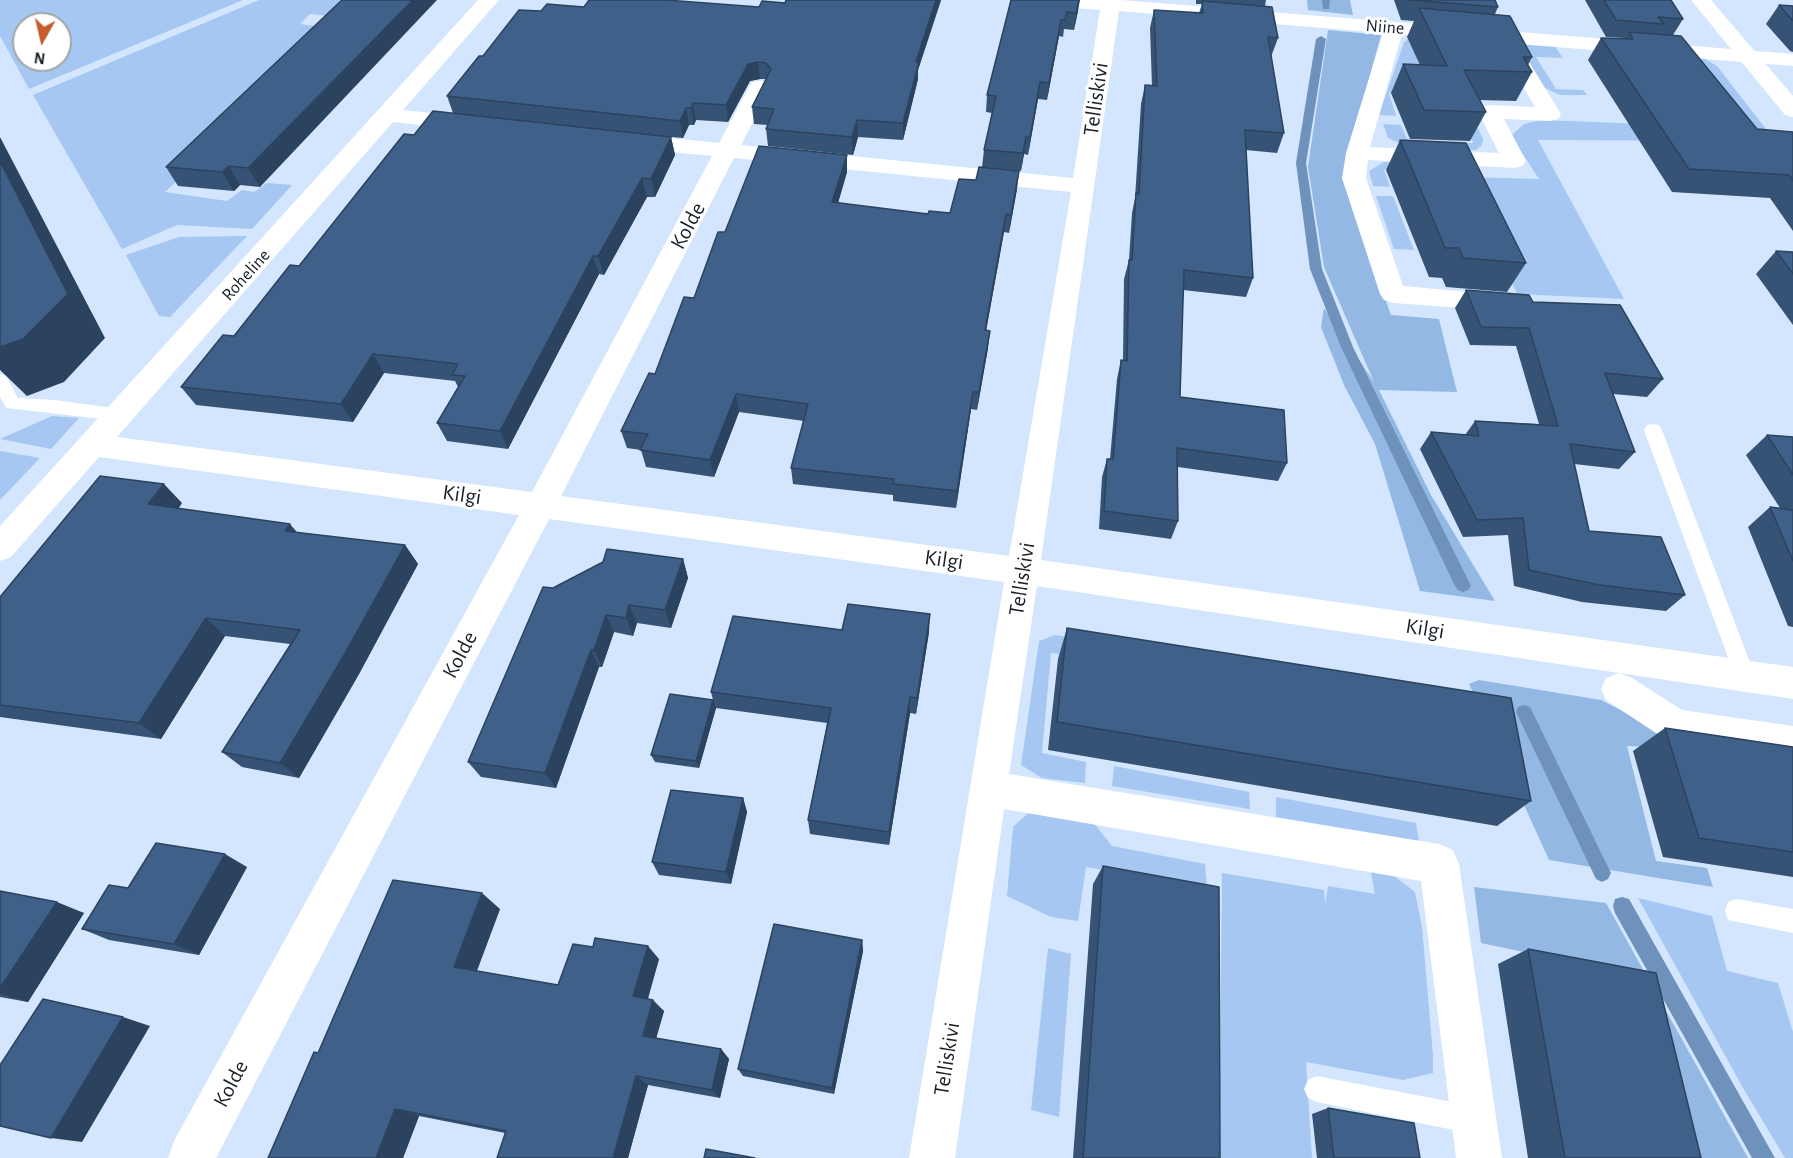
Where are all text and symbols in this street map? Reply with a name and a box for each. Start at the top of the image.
north arrow [12,12,72,72]
street label: Niine [1365,15,1405,39]
text: N [33,49,46,67]
street label: Telliskivi [1078,61,1114,137]
street label: Kolde [665,198,711,254]
street label: Roheline [217,245,275,305]
street label: Kilgi [441,479,483,511]
street label: Telliskivi [1003,541,1041,617]
street label: Kilgi [923,544,965,576]
street label: Kilgi [1404,613,1446,645]
street label: Kolde [437,627,483,683]
street label: Telliskivi [928,1021,966,1097]
street label: Kolde [208,1056,254,1112]

